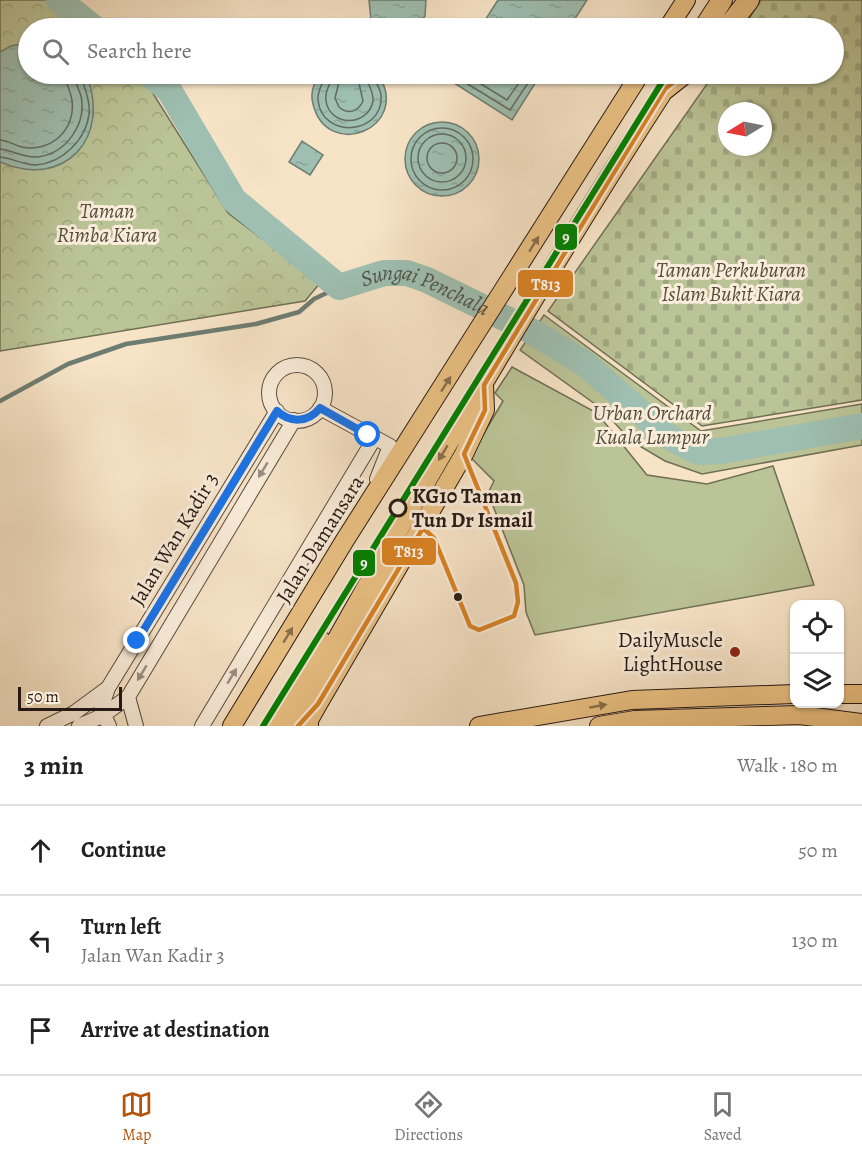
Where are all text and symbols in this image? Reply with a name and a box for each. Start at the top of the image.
search box [18,18,844,84]
icon: search [39,35,72,68]
text: Search here [87,36,192,66]
north arrow [718,102,772,156]
park label: Taman Rimba Kiara [57,197,158,249]
line badge: 9 [554,223,578,251]
text: 9 [562,227,570,249]
one-way arrow [529,236,540,252]
park label: Taman Perkuburan Islam Bukit Kiara [656,256,806,308]
water label: Sungai Penchala [357,257,495,323]
line badge: T813 [517,269,574,298]
text: T813 [531,274,561,296]
one-way arrow [440,376,451,392]
park label: Urban Orchard Kuala Lumpur [593,399,712,451]
route start [354,421,380,447]
one-way arrow [439,445,449,462]
one-way arrow [257,462,268,478]
street label: Jalan Wan Kadir 3 [123,467,225,611]
street label: Jalan Damansara [270,470,371,608]
place label: KG10 Taman Tun Dr Ismail [412,482,533,534]
marker: KG10 Taman Tun Dr Ismail [389,499,407,517]
line badge: T813 [381,537,437,566]
text: T813 [394,541,424,563]
line badge: 9 [352,549,376,577]
text: 9 [360,553,368,575]
unlabelled marker [452,591,464,603]
map controls [790,600,844,708]
button: locate [790,600,844,654]
place label: DailyMuscle LightHouse [618,626,723,678]
route end [123,627,149,653]
one-way arrow [282,627,293,643]
marker: DailyMuscle LightHouse [728,645,742,659]
button: layers [790,654,844,708]
one-way arrow [136,665,147,681]
one-way arrow [227,667,237,684]
scale bar [18,684,122,712]
text: 50 m [27,686,59,708]
one-way arrow [589,701,608,710]
text: 3 min [24,748,84,783]
text: Walk · 180 m [737,752,838,779]
icon: ahead [24,834,57,867]
text: Continue [81,835,166,865]
text: 50 m [798,837,838,864]
text: Turn left [81,912,161,942]
icon: left [24,924,57,957]
text: 130 m [792,927,838,954]
text: Jalan Wan Kadir 3 [81,942,225,969]
icon: arrive [24,1014,57,1047]
text: Arrive at destination [81,1015,270,1045]
tab: Map [120,1088,153,1146]
tab: Directions [394,1088,463,1146]
tab: Saved [704,1088,742,1146]

